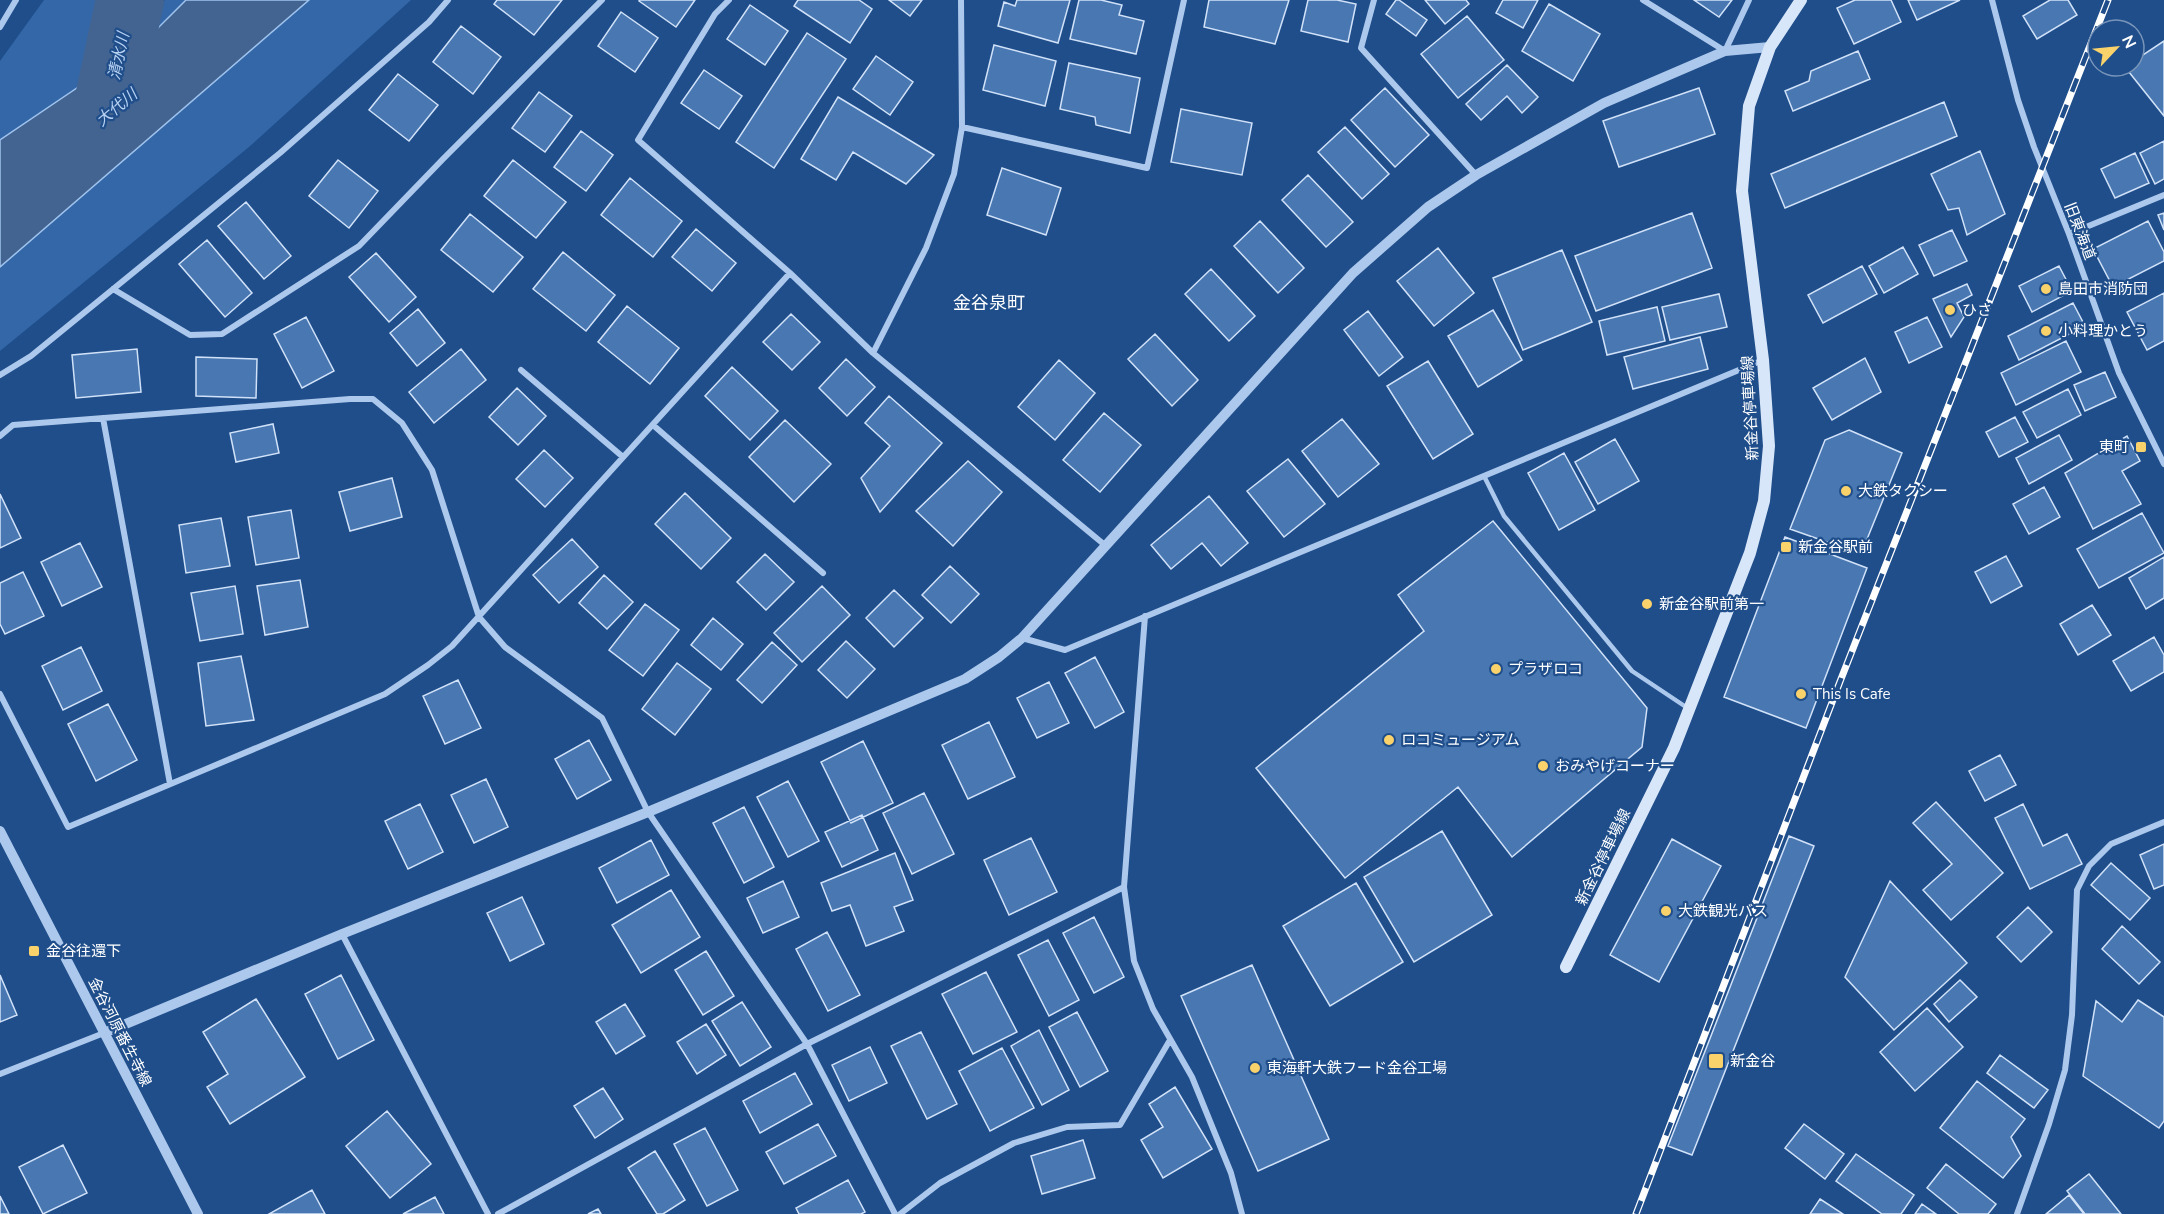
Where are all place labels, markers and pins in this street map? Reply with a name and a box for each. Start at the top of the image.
place label: 島田市消防団 [2058,279,2148,299]
marker: 島田市消防団 [2039,282,2053,296]
place label: ひさ [1962,300,1992,320]
marker: ひさ [1943,303,1957,317]
place label: 小料理かとう [2058,321,2148,341]
marker: 小料理かとう [2039,324,2053,338]
place label: 東町 [2099,437,2129,457]
marker: 東町 [2134,440,2148,454]
place label: 大鉄タクシー [1858,481,1948,501]
marker: 大鉄タクシー [1839,484,1853,498]
place label: 新金谷駅前 [1798,537,1873,557]
marker: 新金谷駅前 [1779,540,1793,554]
place label: 新金谷駅前第一 [1659,594,1764,614]
marker: 新金谷駅前第一 [1640,597,1654,611]
place label: プラザロコ [1508,659,1583,679]
marker: プラザロコ [1489,662,1503,676]
place label: This Is Cafe [1813,684,1891,704]
marker: This Is Cafe [1794,687,1808,701]
place label: ロコミュージアム [1401,730,1520,750]
marker: ロコミュージアム [1382,733,1396,747]
place label: おみやげコーナー [1555,756,1675,776]
marker: おみやげコーナー [1536,759,1550,773]
place label: 大鉄観光バス [1678,901,1768,921]
marker: 大鉄観光バス [1659,904,1673,918]
place label: 金谷往還下 [46,941,121,961]
marker: 金谷往還下 [27,944,41,958]
place label: 新金谷 [1730,1051,1775,1071]
marker: 新金谷 [1707,1052,1725,1070]
place label: 東海軒大鉄フード金谷工場 [1267,1058,1447,1078]
marker: 東海軒大鉄フード金谷工場 [1248,1061,1262,1075]

